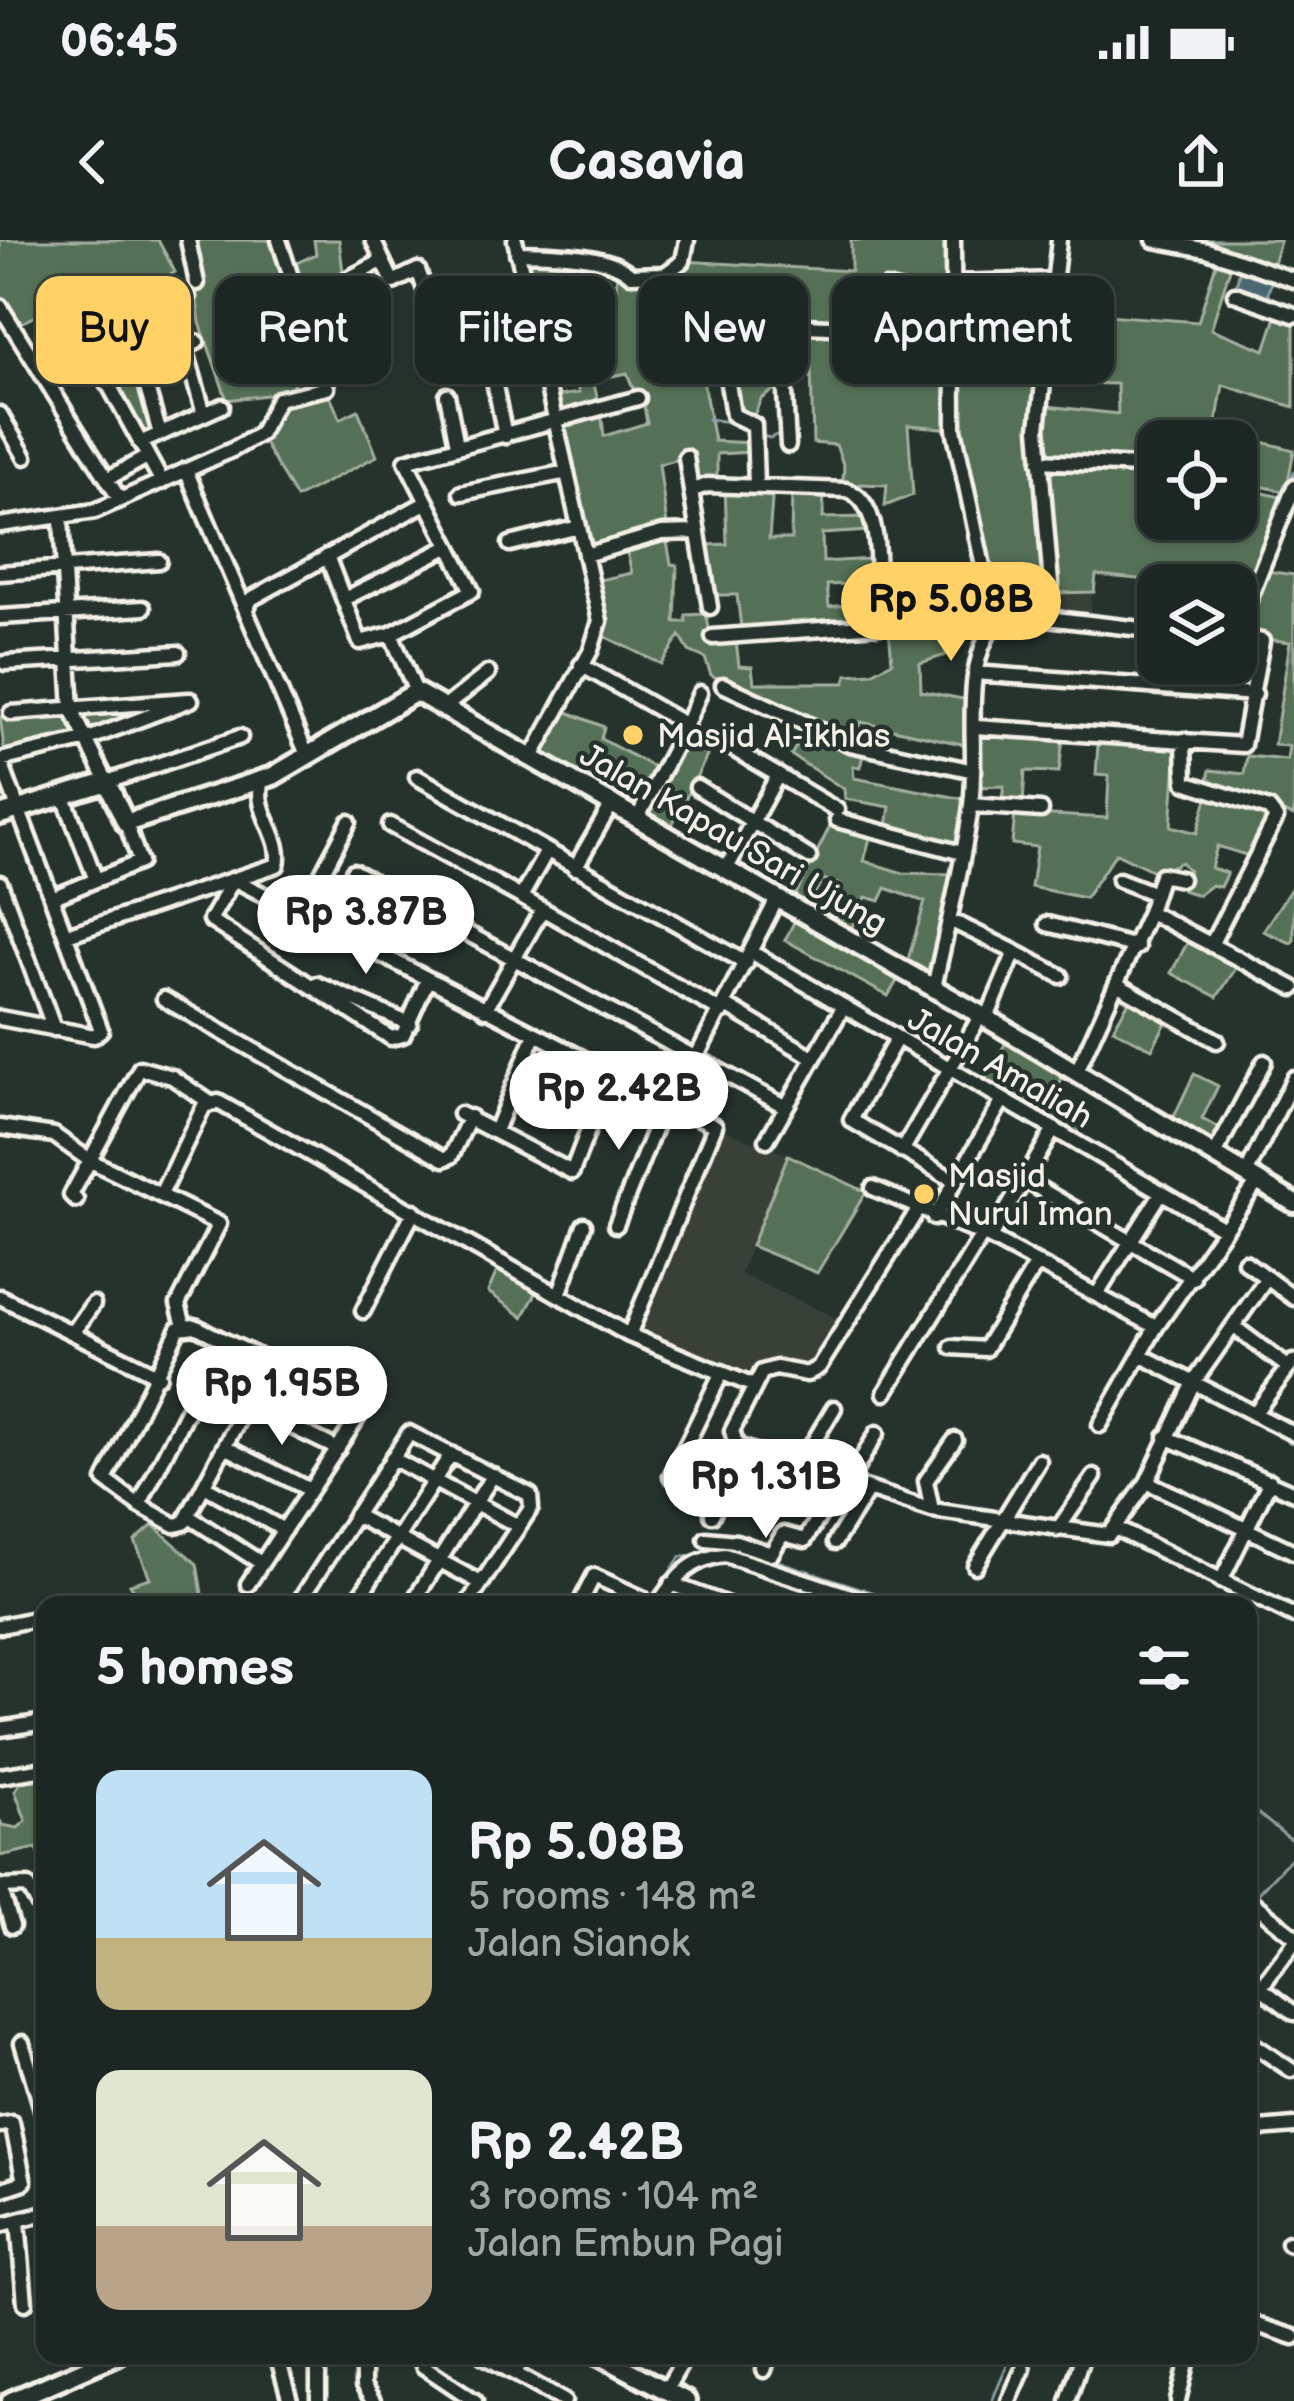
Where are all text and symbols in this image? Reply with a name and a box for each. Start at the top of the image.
text: 06:45 [60,15,179,70]
icon: back [60,129,126,195]
icon: share [1168,129,1234,195]
text: Casavia [549,130,745,195]
chip: Buy [36,276,191,384]
chip: Rent [215,276,391,384]
chip: Filters [415,276,615,384]
chip: New [639,276,808,384]
chip: Apartment [832,276,1114,384]
map controls [1137,420,1257,684]
button: locate [1137,420,1257,540]
pin: Rp 5.08B [827,562,1075,664]
button: layers [1137,564,1257,684]
text: Rp 5.08B [868,577,1034,624]
place label: Masjid Al-Ikhlas [657,717,890,757]
marker: Masjid Al-Ikhlas [620,722,646,748]
street label: Jalan Kapau Sari Ujung [572,735,894,944]
pin: Rp 3.87B [242,875,490,977]
text: Rp 3.87B [284,890,448,937]
street label: Jalan Amaliah [900,1000,1100,1138]
pin: Rp 2.42B [495,1051,743,1153]
text: Rp 2.42B [536,1066,702,1113]
place label: Masjid Nurul Iman [948,1157,1113,1235]
marker: Masjid Nurul Iman [911,1181,937,1207]
pin: Rp 1.95B [158,1346,406,1448]
text: Rp 1.95B [203,1361,361,1408]
pin: Rp 1.31B [642,1439,890,1541]
text: Rp 1.31B [690,1454,842,1501]
icon: filters [1131,1635,1197,1701]
text: 5 homes [96,1638,294,1699]
text: Rp 5.08B [468,1813,685,1874]
icon: home [192,1818,336,1962]
text: 5 rooms · 148 m² [468,1874,757,1921]
text: Jalan Sianok [468,1921,690,1968]
text: Rp 2.42B [468,2113,684,2174]
icon: home [192,2118,336,2262]
text: 3 rooms · 104 m² [468,2174,759,2221]
text: Jalan Embun Pagi [468,2221,783,2268]

